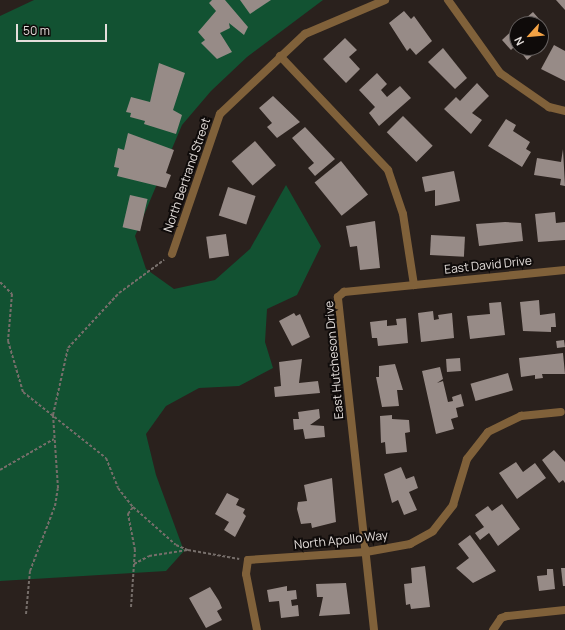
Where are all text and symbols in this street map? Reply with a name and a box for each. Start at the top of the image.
scale bar [18,16,109,42]
north arrow [509,16,549,56]
text: 50 m [23,22,50,39]
text: N [510,34,527,48]
street label: North Bertrand Street [161,116,213,234]
street label: East David Drive [444,253,532,277]
street label: East Hutcheson Drive [322,300,346,420]
street label: North Apollo Way [293,528,389,552]

